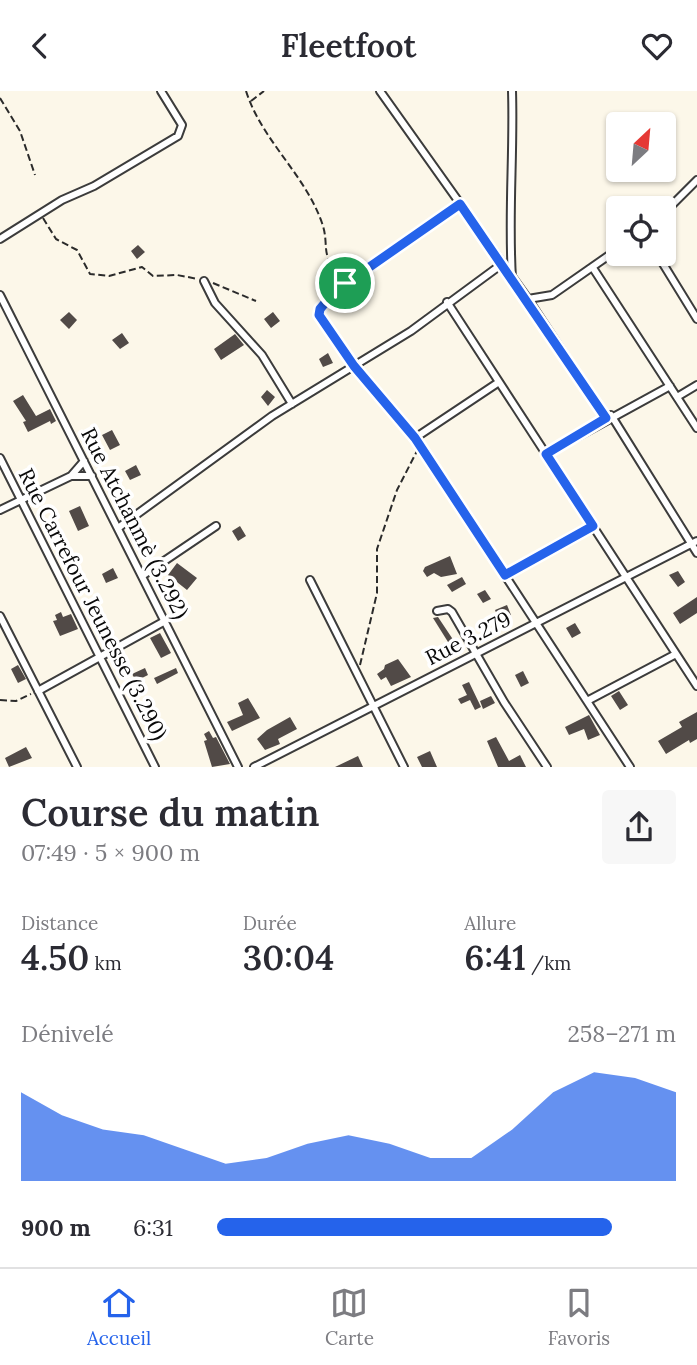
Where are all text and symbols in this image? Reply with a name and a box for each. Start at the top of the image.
text: Fleetfoot [281,25,416,66]
icon: back [21,27,59,65]
icon: heart [638,27,676,65]
north arrow [606,112,676,182]
map controls [606,112,676,266]
button: locate [606,196,676,266]
pin [315,253,375,313]
icon: arrive [326,264,364,302]
street label: Rue Atchanmè (3.292) [75,423,195,623]
street label: Rue Carrefour Jeunesse (3.290) [13,464,173,744]
street label: Rue 3.279 [421,605,515,671]
text: Course du matin [21,788,320,836]
button: share [602,790,676,864]
text: 07:49 · 5 × 900 m [21,838,200,867]
text: Distance [21,911,98,935]
text: Durée [243,911,297,935]
text: Allure [464,911,516,935]
text: 4.50 [21,935,89,980]
text: 30:04 [243,935,334,980]
text: 6:41 [464,935,526,980]
text: km [89,951,122,975]
text: /km [526,951,571,975]
text: Dénivelé [21,1019,114,1048]
text: 258–271 m [567,1019,676,1048]
text: 900 m [21,1213,91,1242]
text: 6:31 [133,1213,173,1242]
tab: Accueil [87,1284,151,1350]
tab: Carte [325,1284,374,1350]
tab: Favoris [548,1284,610,1350]

